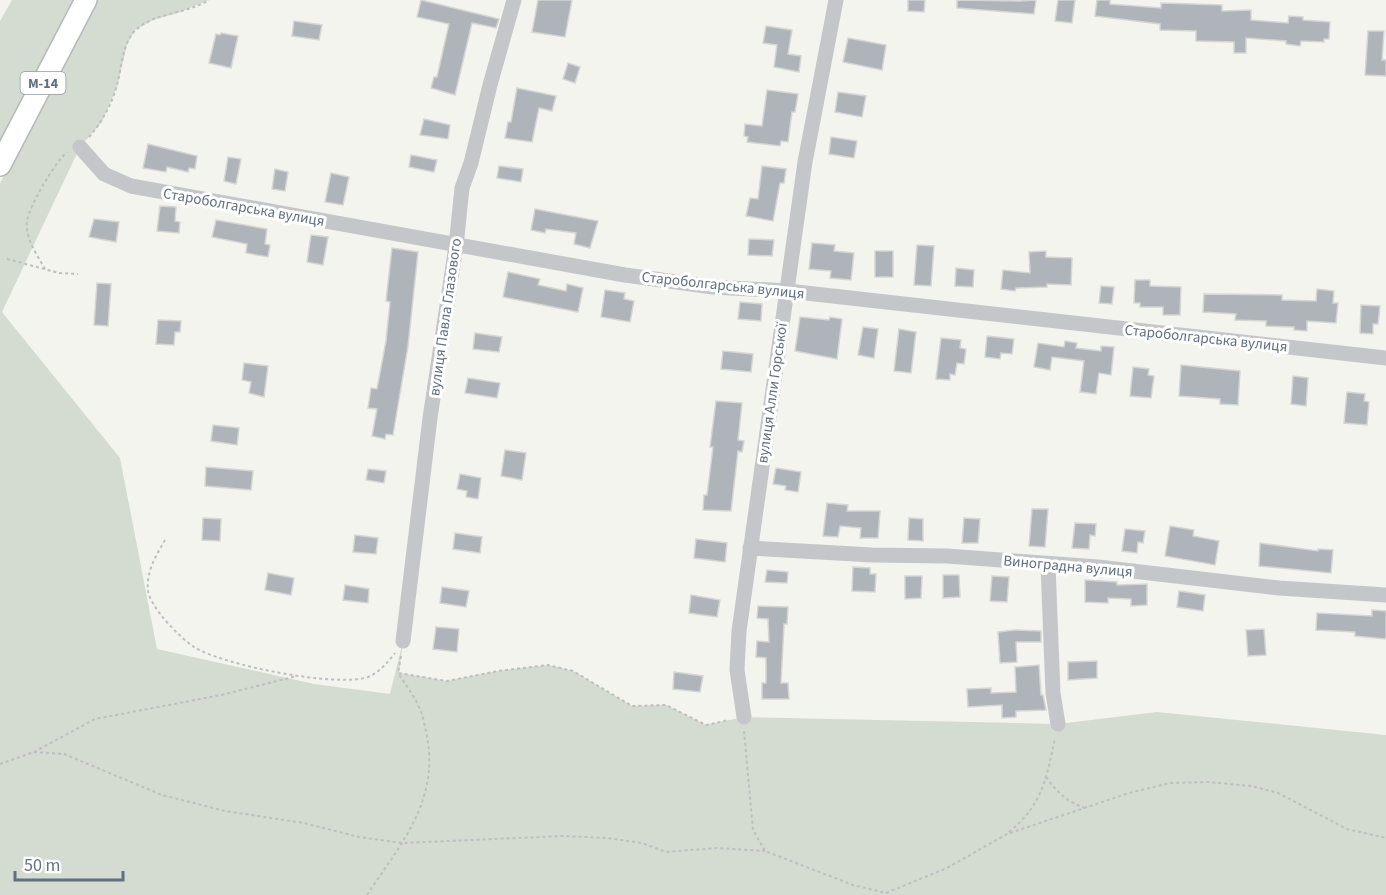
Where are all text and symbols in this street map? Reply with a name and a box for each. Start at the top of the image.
road number: М-14 [20,72,66,94]
street label: Староболгарська вулиця [162,183,326,232]
street label: вулиця Павла Глазового [424,237,467,397]
street label: Староболгарська вулиця [641,267,805,304]
street label: вулиця Алли Горської [752,320,793,465]
street label: Староболгарська вулиця [1124,320,1288,357]
street label: Виноградна вулиця [1002,550,1133,583]
scale bar [15,844,123,882]
text: 50 m [24,853,60,878]

